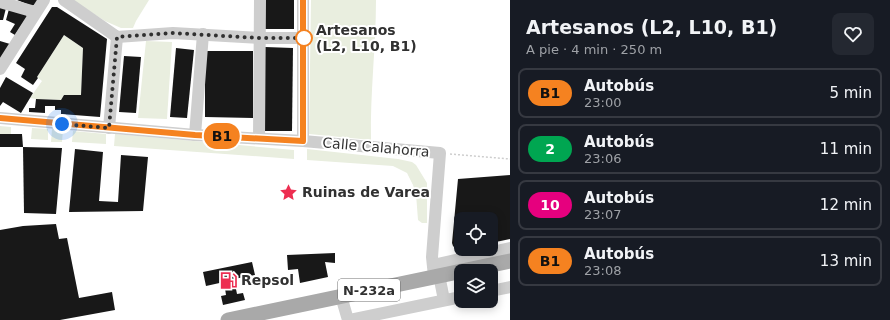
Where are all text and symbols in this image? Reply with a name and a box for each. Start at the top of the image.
button: heart [832,13,874,55]
text: Artesanos (L2, L10, B1) [526,16,777,38]
place label: Artesanos (L2, L10, B1) [316,22,417,54]
marker: Artesanos (L2, L10, B1) [295,29,313,47]
text: A pie · 4 min · 250 m [526,42,662,57]
text: Autobús [584,77,654,95]
text: 5 min [829,84,872,102]
text: B1 [540,85,560,101]
text: 23:00 [584,95,621,110]
your location [52,114,72,134]
line badge: B1 [204,123,240,149]
text: B1 [212,128,232,144]
text: Autobús [584,133,654,151]
street label: Calle Calahorra [322,134,430,160]
text: 11 min [820,140,872,158]
text: 2 [545,141,555,157]
text: 23:06 [584,151,621,166]
place icon: Ruinas de Varea [279,182,299,202]
place label: Ruinas de Varea [302,184,430,200]
text: Autobús [584,189,654,207]
text: 12 min [820,196,872,214]
text: 10 [540,197,560,213]
text: 23:07 [584,207,621,222]
map controls [454,212,498,308]
button: locate [454,212,498,256]
text: Autobús [584,245,654,263]
text: 13 min [820,252,872,270]
text: B1 [540,253,560,269]
text: 23:08 [584,263,621,278]
button: layers [454,264,498,308]
fuel station icon: Repsol [218,270,238,290]
place label: Repsol [241,272,294,288]
road number: N-232a [338,279,400,301]

